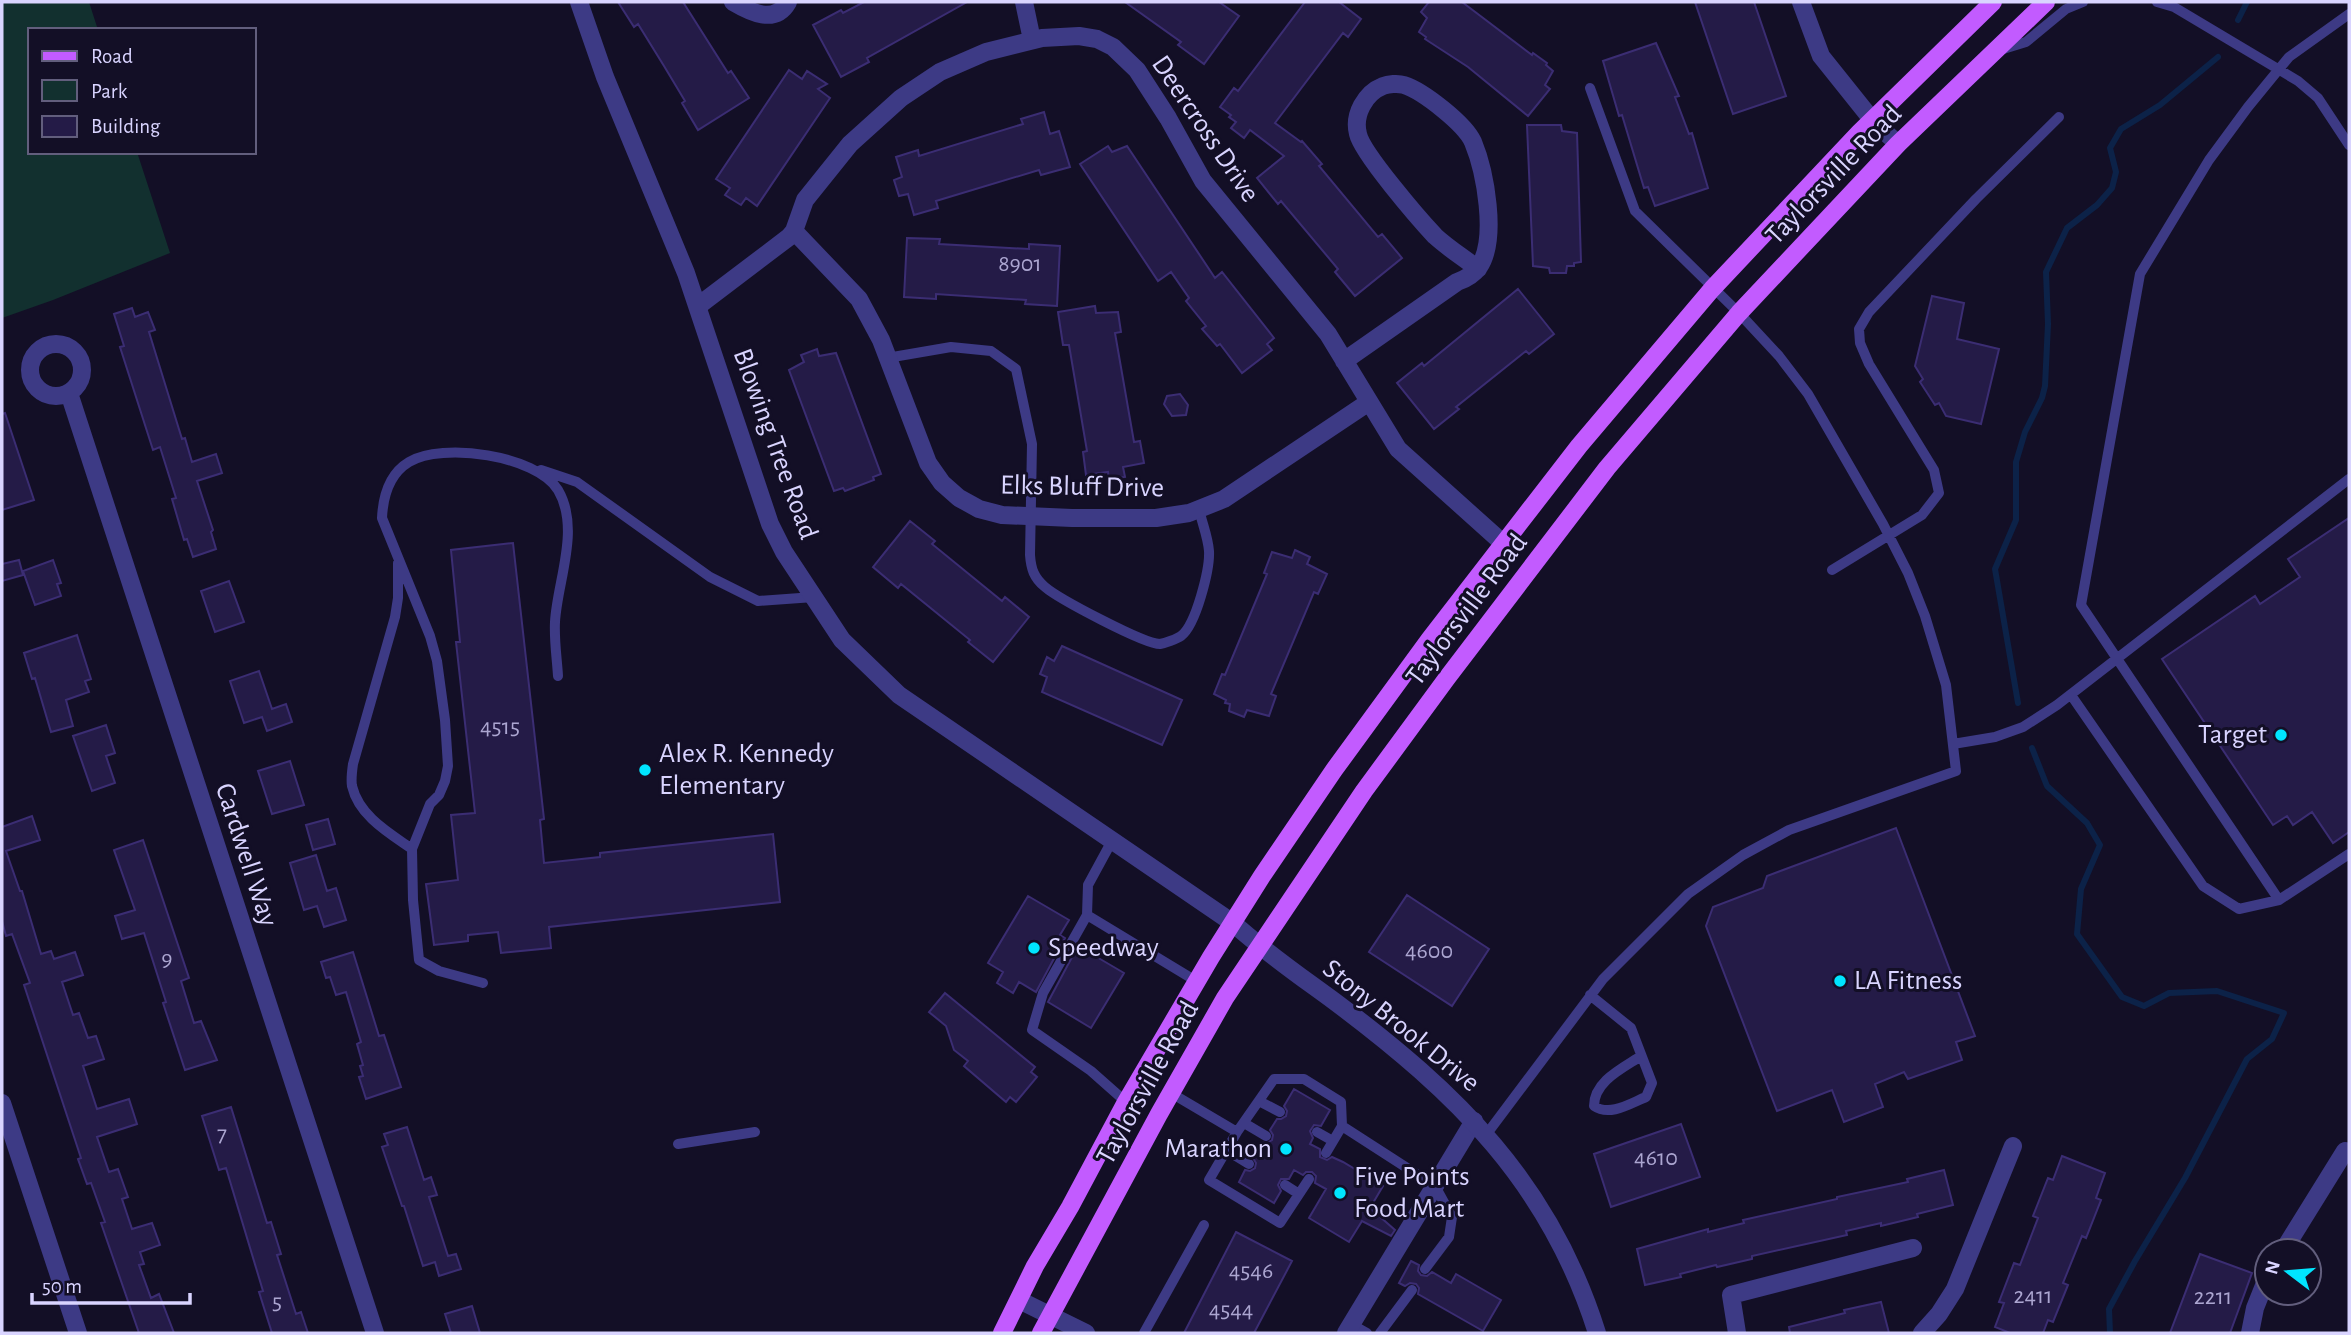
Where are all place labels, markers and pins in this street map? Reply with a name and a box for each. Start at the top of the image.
place label: Target [2198,721,2267,749]
marker: Target [2273,727,2289,743]
place label: Alex R. Kennedy Elementary [659,740,834,800]
marker: Alex R. Kennedy Elementary [637,762,653,778]
place label: Speedway [1048,934,1159,962]
marker: Speedway [1026,940,1042,956]
place label: LA Fitness [1854,967,1962,995]
marker: LA Fitness [1832,973,1848,989]
place label: Marathon [1164,1135,1272,1163]
marker: Marathon [1278,1141,1294,1157]
place label: Five Points Food Mart [1354,1163,1470,1223]
marker: Five Points Food Mart [1332,1185,1348,1201]

